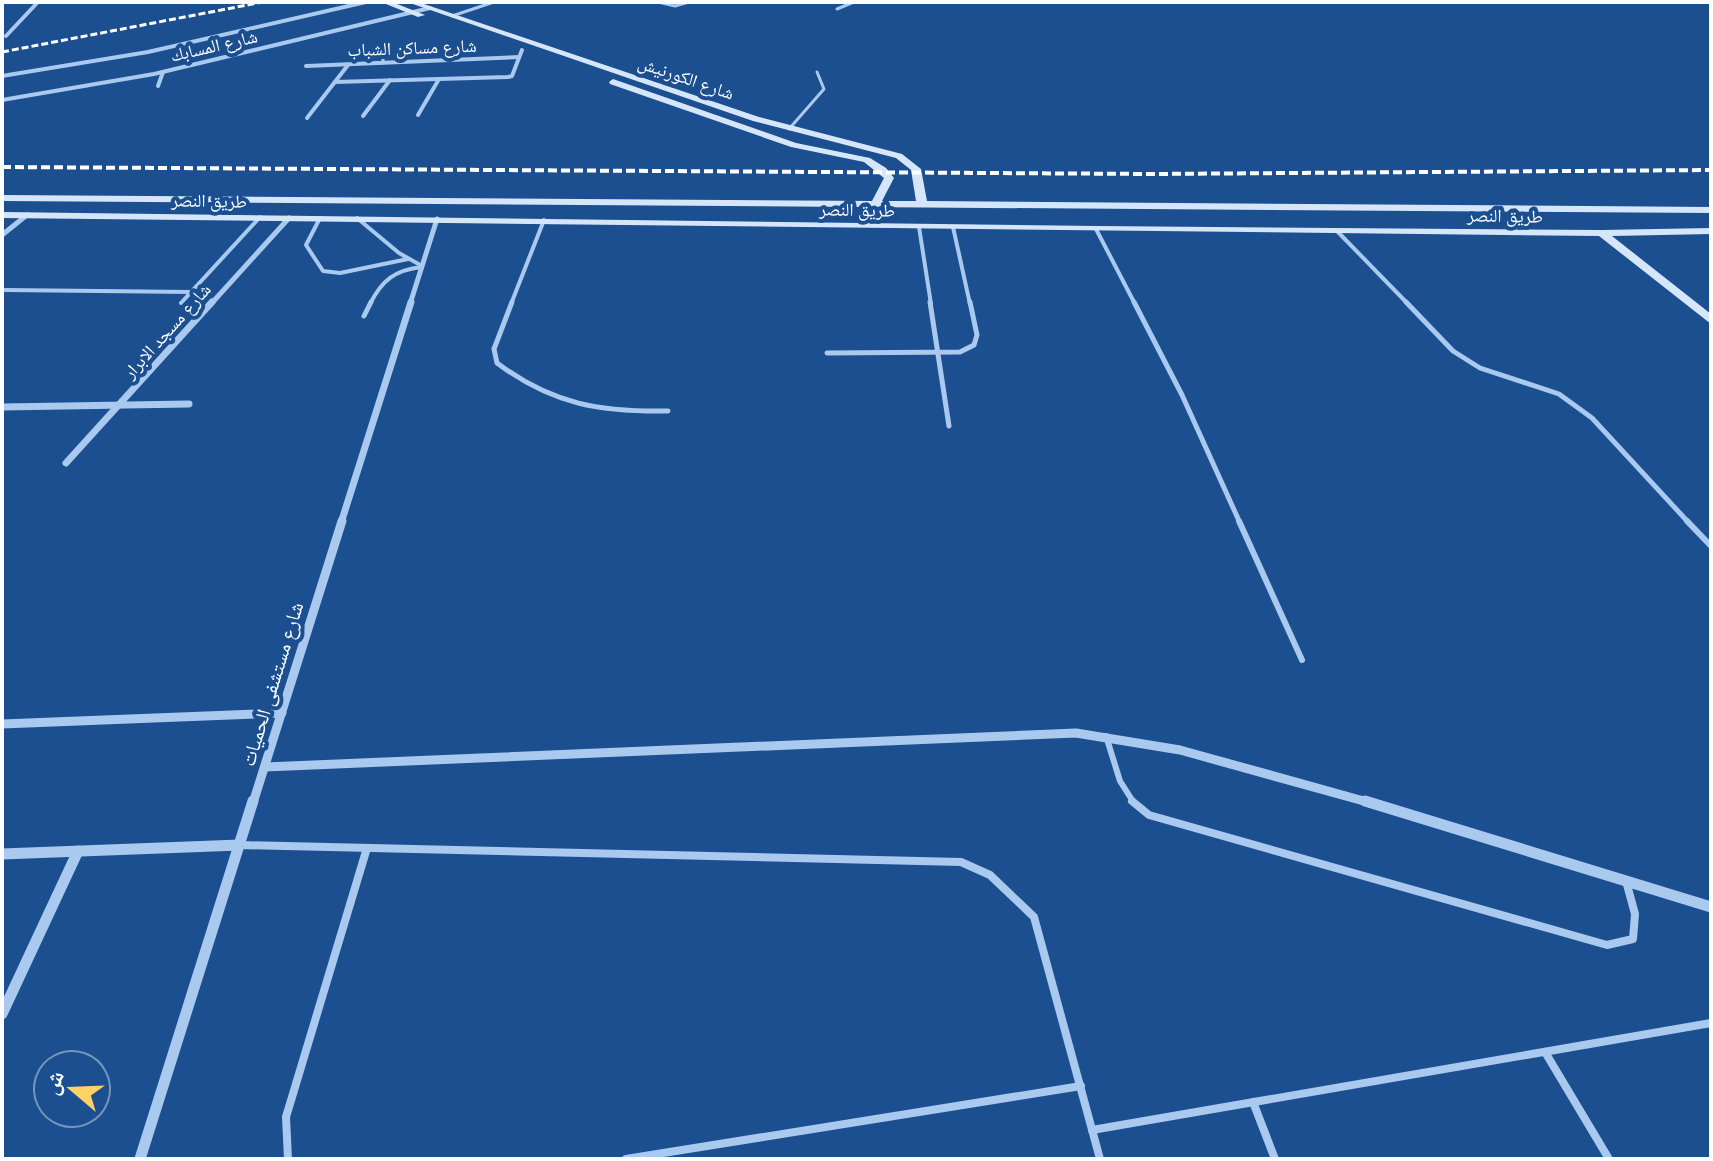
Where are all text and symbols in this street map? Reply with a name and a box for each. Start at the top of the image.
street label: شارع المسابك [168,25,260,67]
street label: شارع مساكن الشباب [347,35,477,61]
street label: شارع الكورنيش [635,51,737,105]
street label: طريق النصر [170,189,247,213]
street label: طريق النصر [818,198,895,222]
street label: طريق النصر [1466,204,1543,228]
street label: شارع مسجد الابرار [118,279,216,384]
street label: شارع مستشفى الحميات [236,599,309,769]
north arrow [32,1049,112,1129]
text: ش [37,1067,70,1098]

